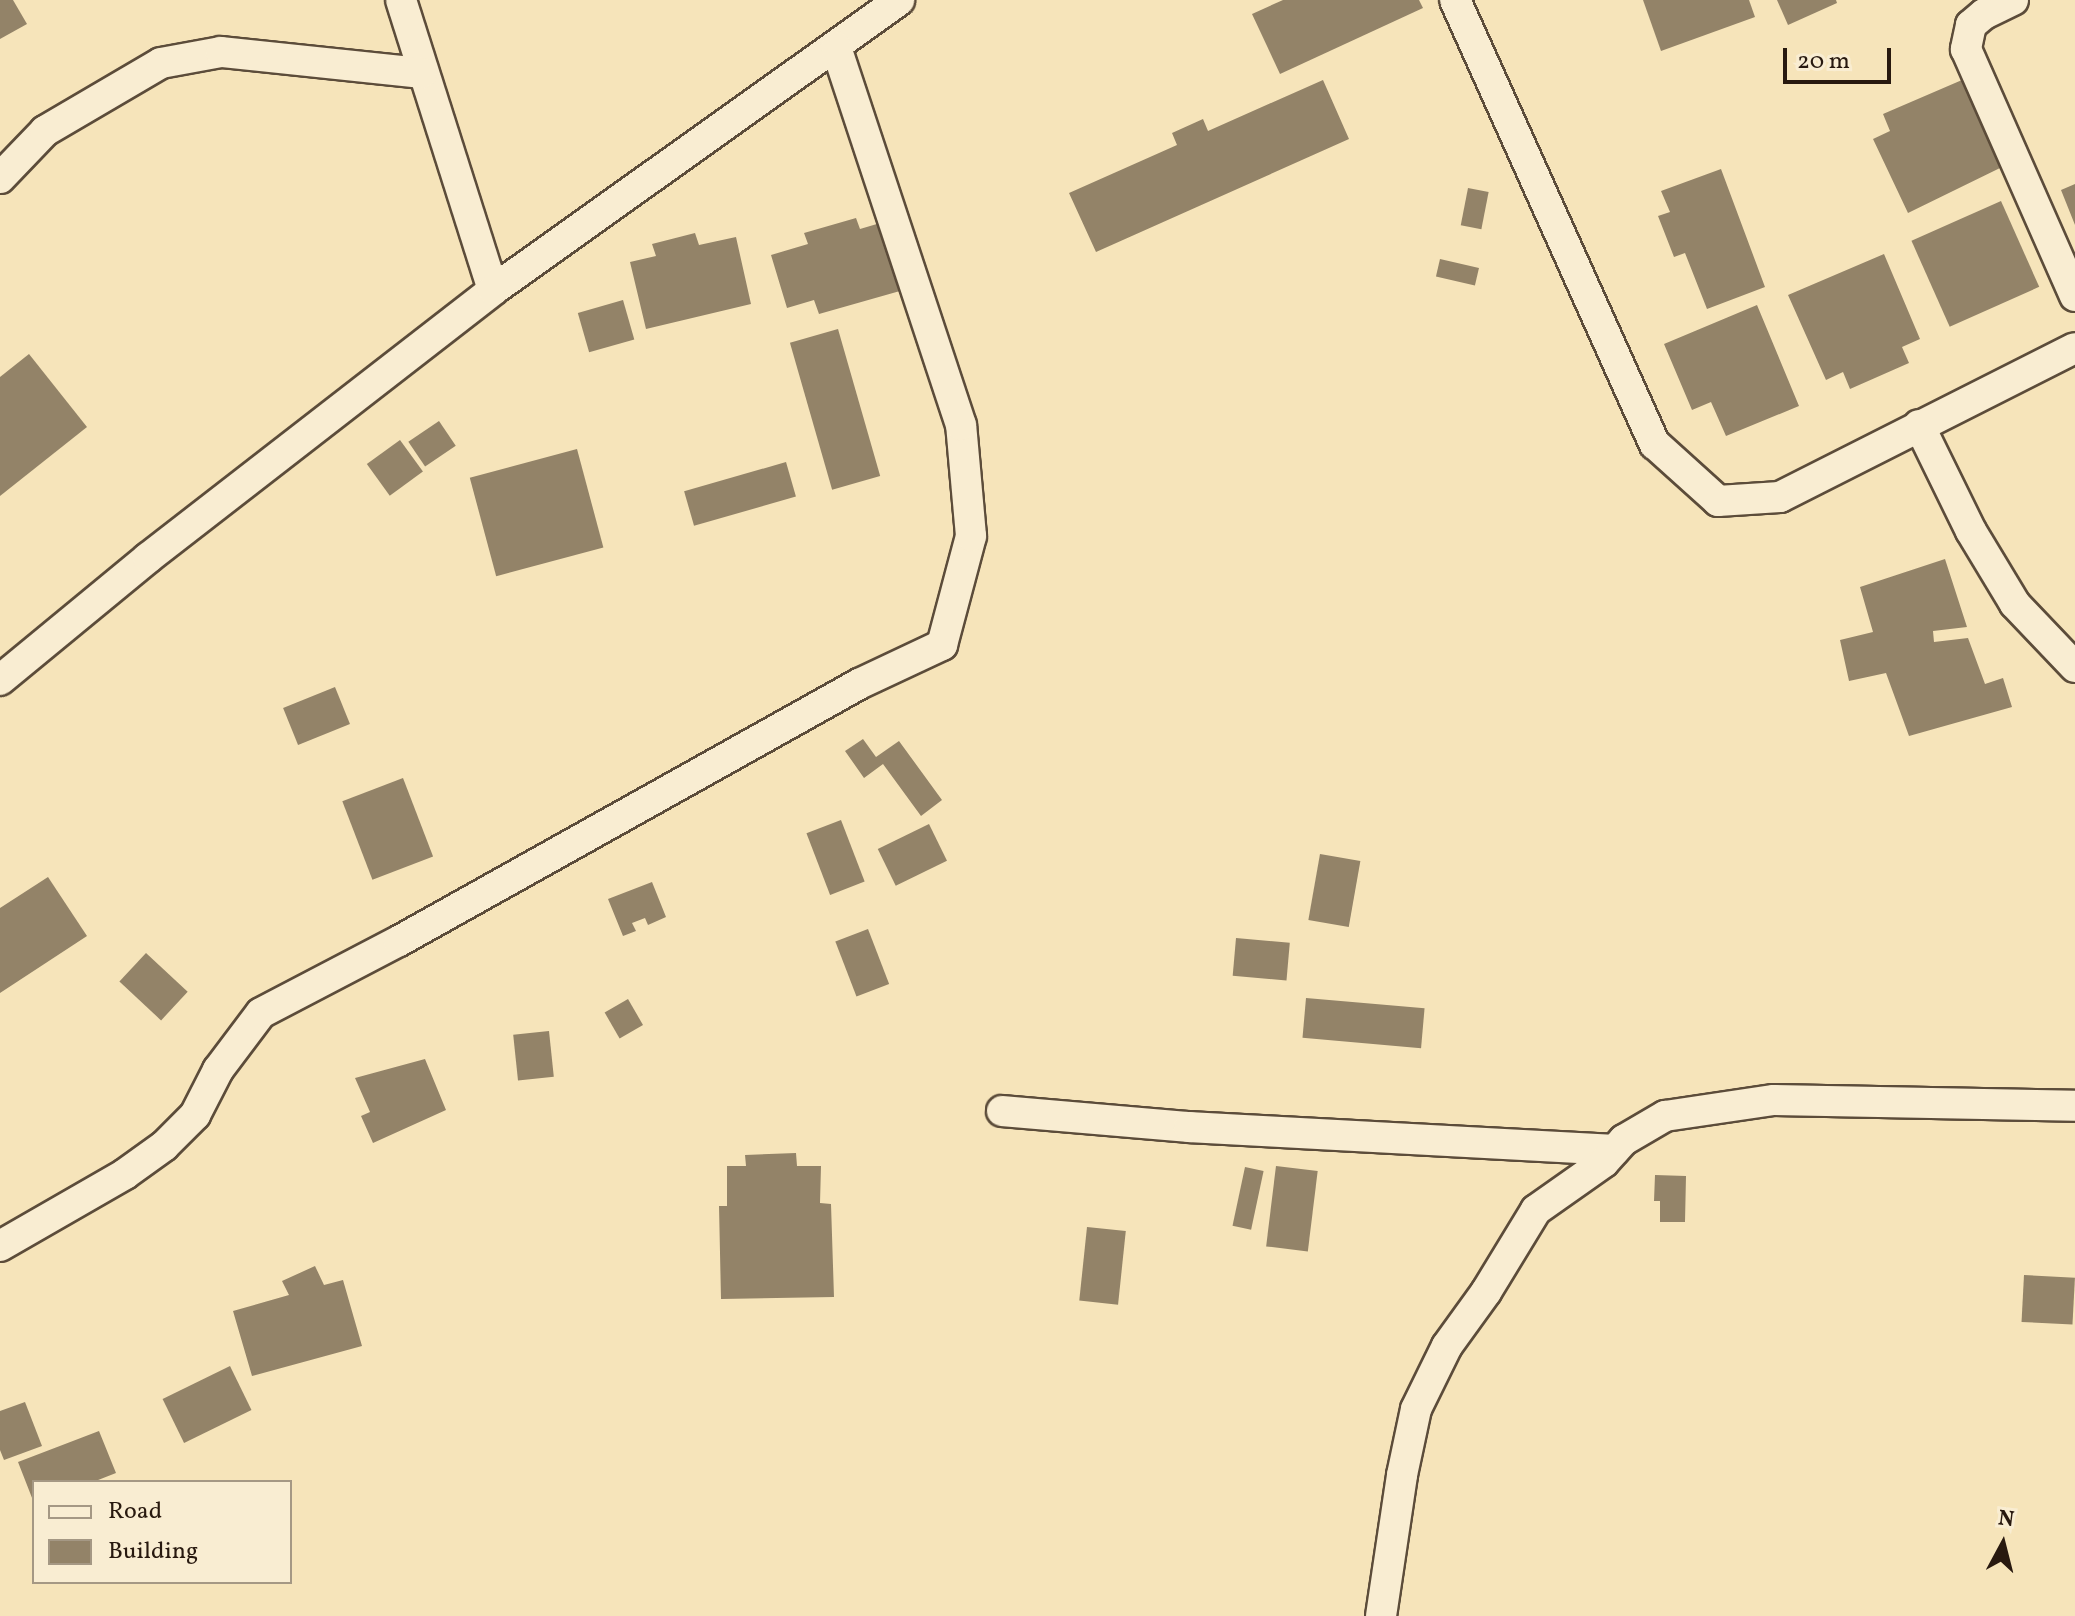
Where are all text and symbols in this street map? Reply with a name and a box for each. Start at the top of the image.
scale bar [1787,32,1895,82]
text: 20 m [1797,45,1850,79]
legend [32,1480,292,1584]
text: Road [108,1495,162,1529]
text: N [1996,1503,2016,1536]
north arrow [1963,1504,2043,1584]
text: Building [108,1535,198,1569]

